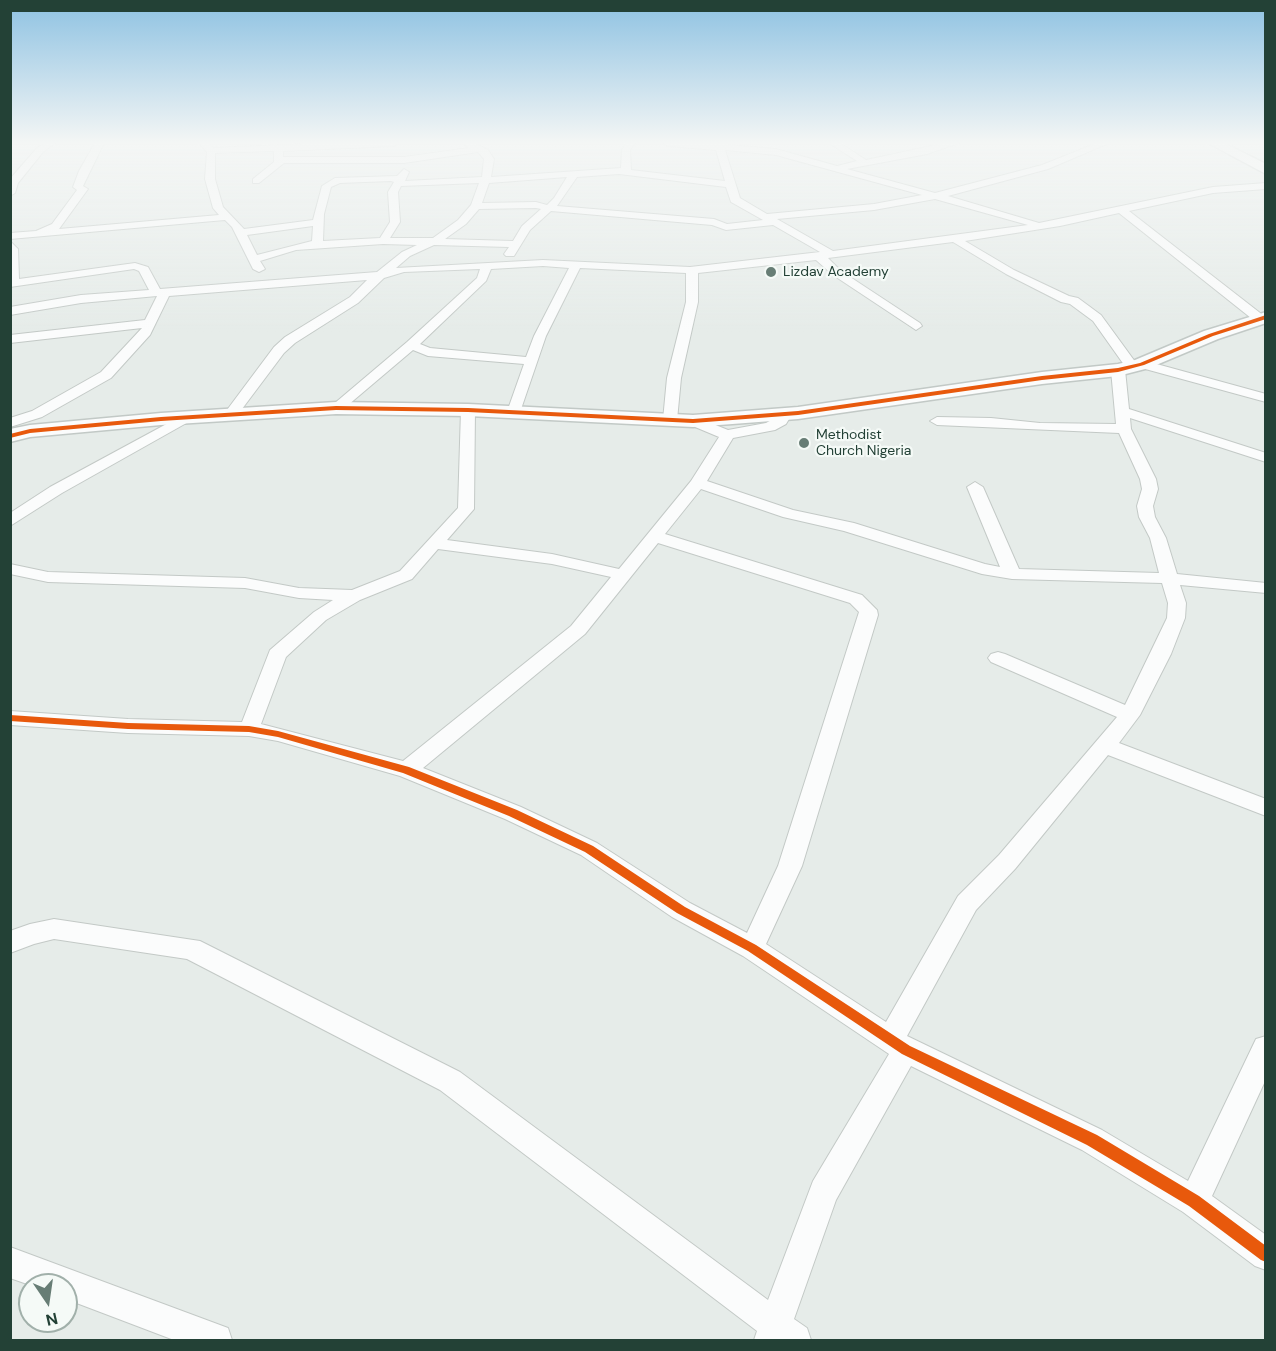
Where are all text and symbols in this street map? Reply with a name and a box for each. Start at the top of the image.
place label: Lizdav Academy [783,264,889,280]
marker: Lizdav Academy [764,265,778,279]
place label: Methodist Church Nigeria [816,427,911,460]
marker: Methodist Church Nigeria [797,436,811,450]
north arrow [18,1273,78,1333]
text: N [44,1308,60,1331]

